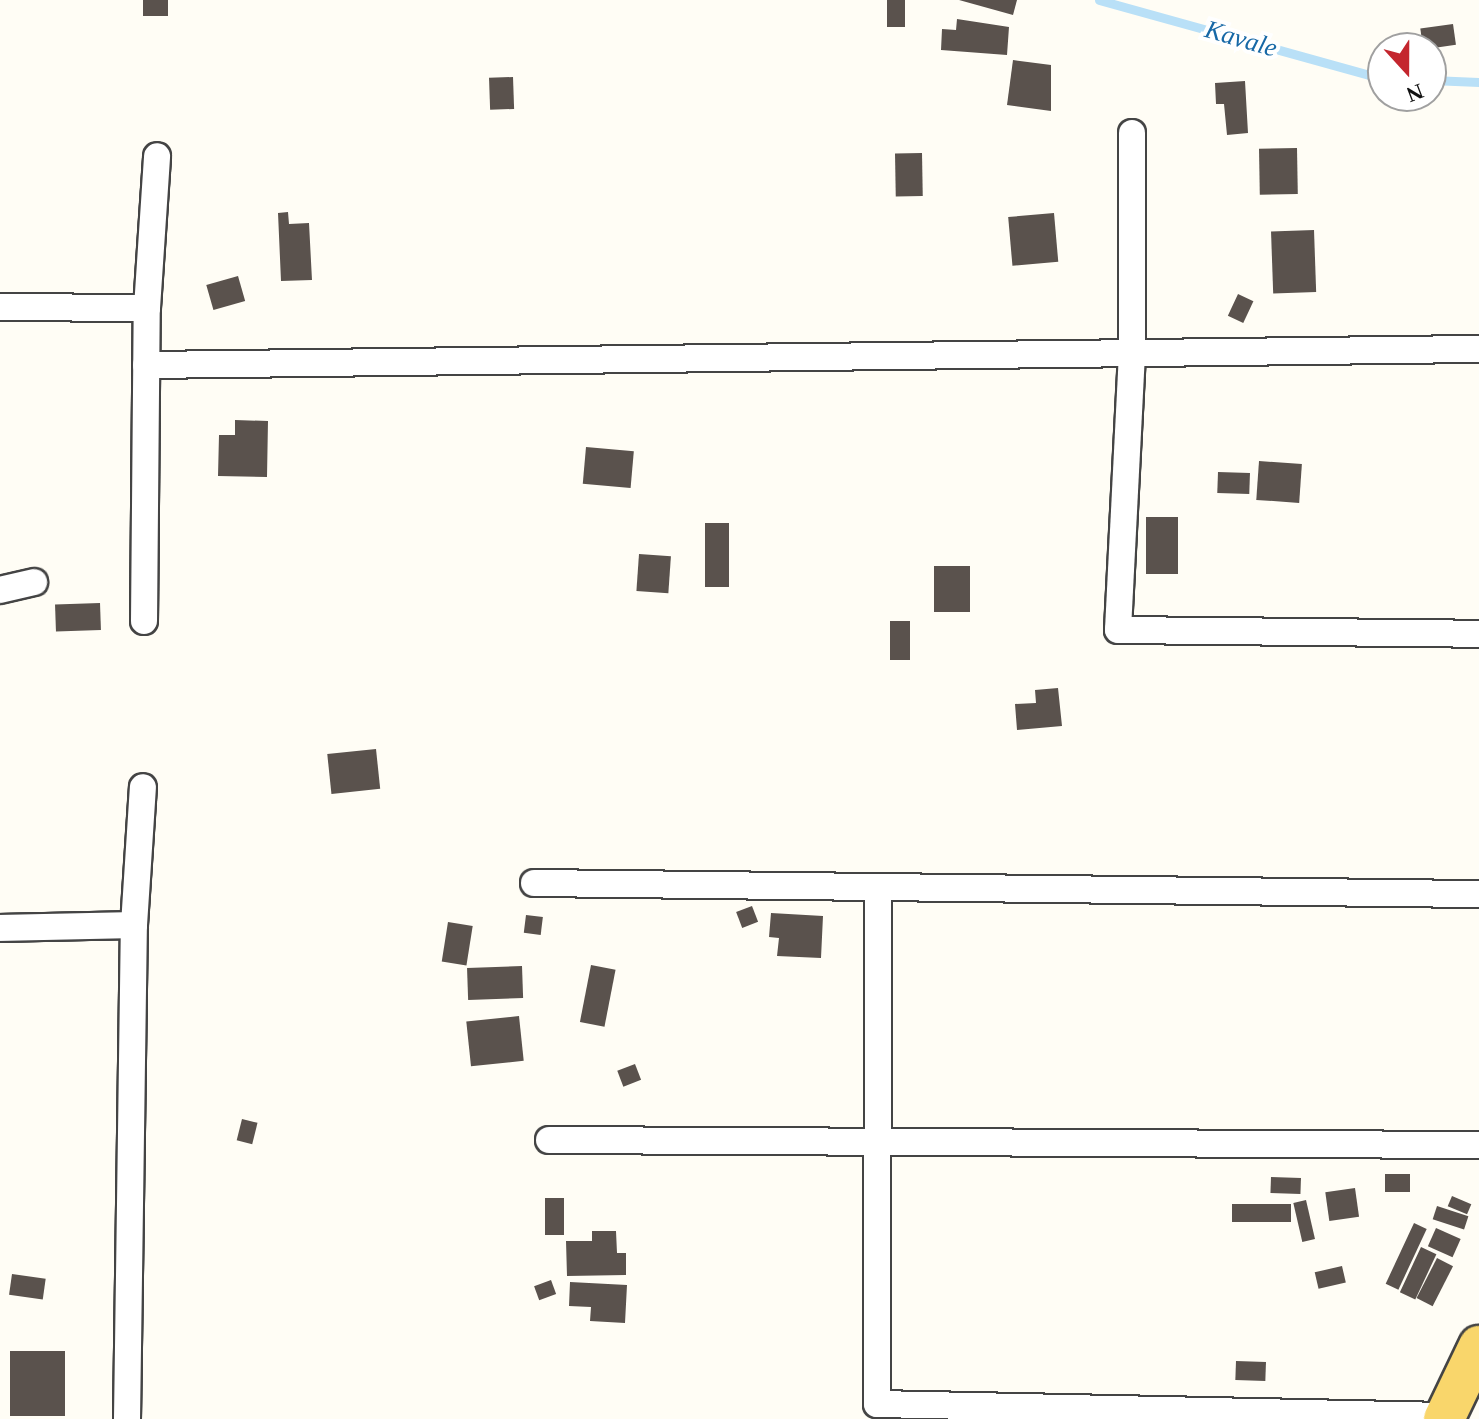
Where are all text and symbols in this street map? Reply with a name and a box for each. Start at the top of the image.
water label: Kavale [1201,14,1281,64]
north arrow [1367,32,1447,112]
text: N [1403,78,1427,108]

